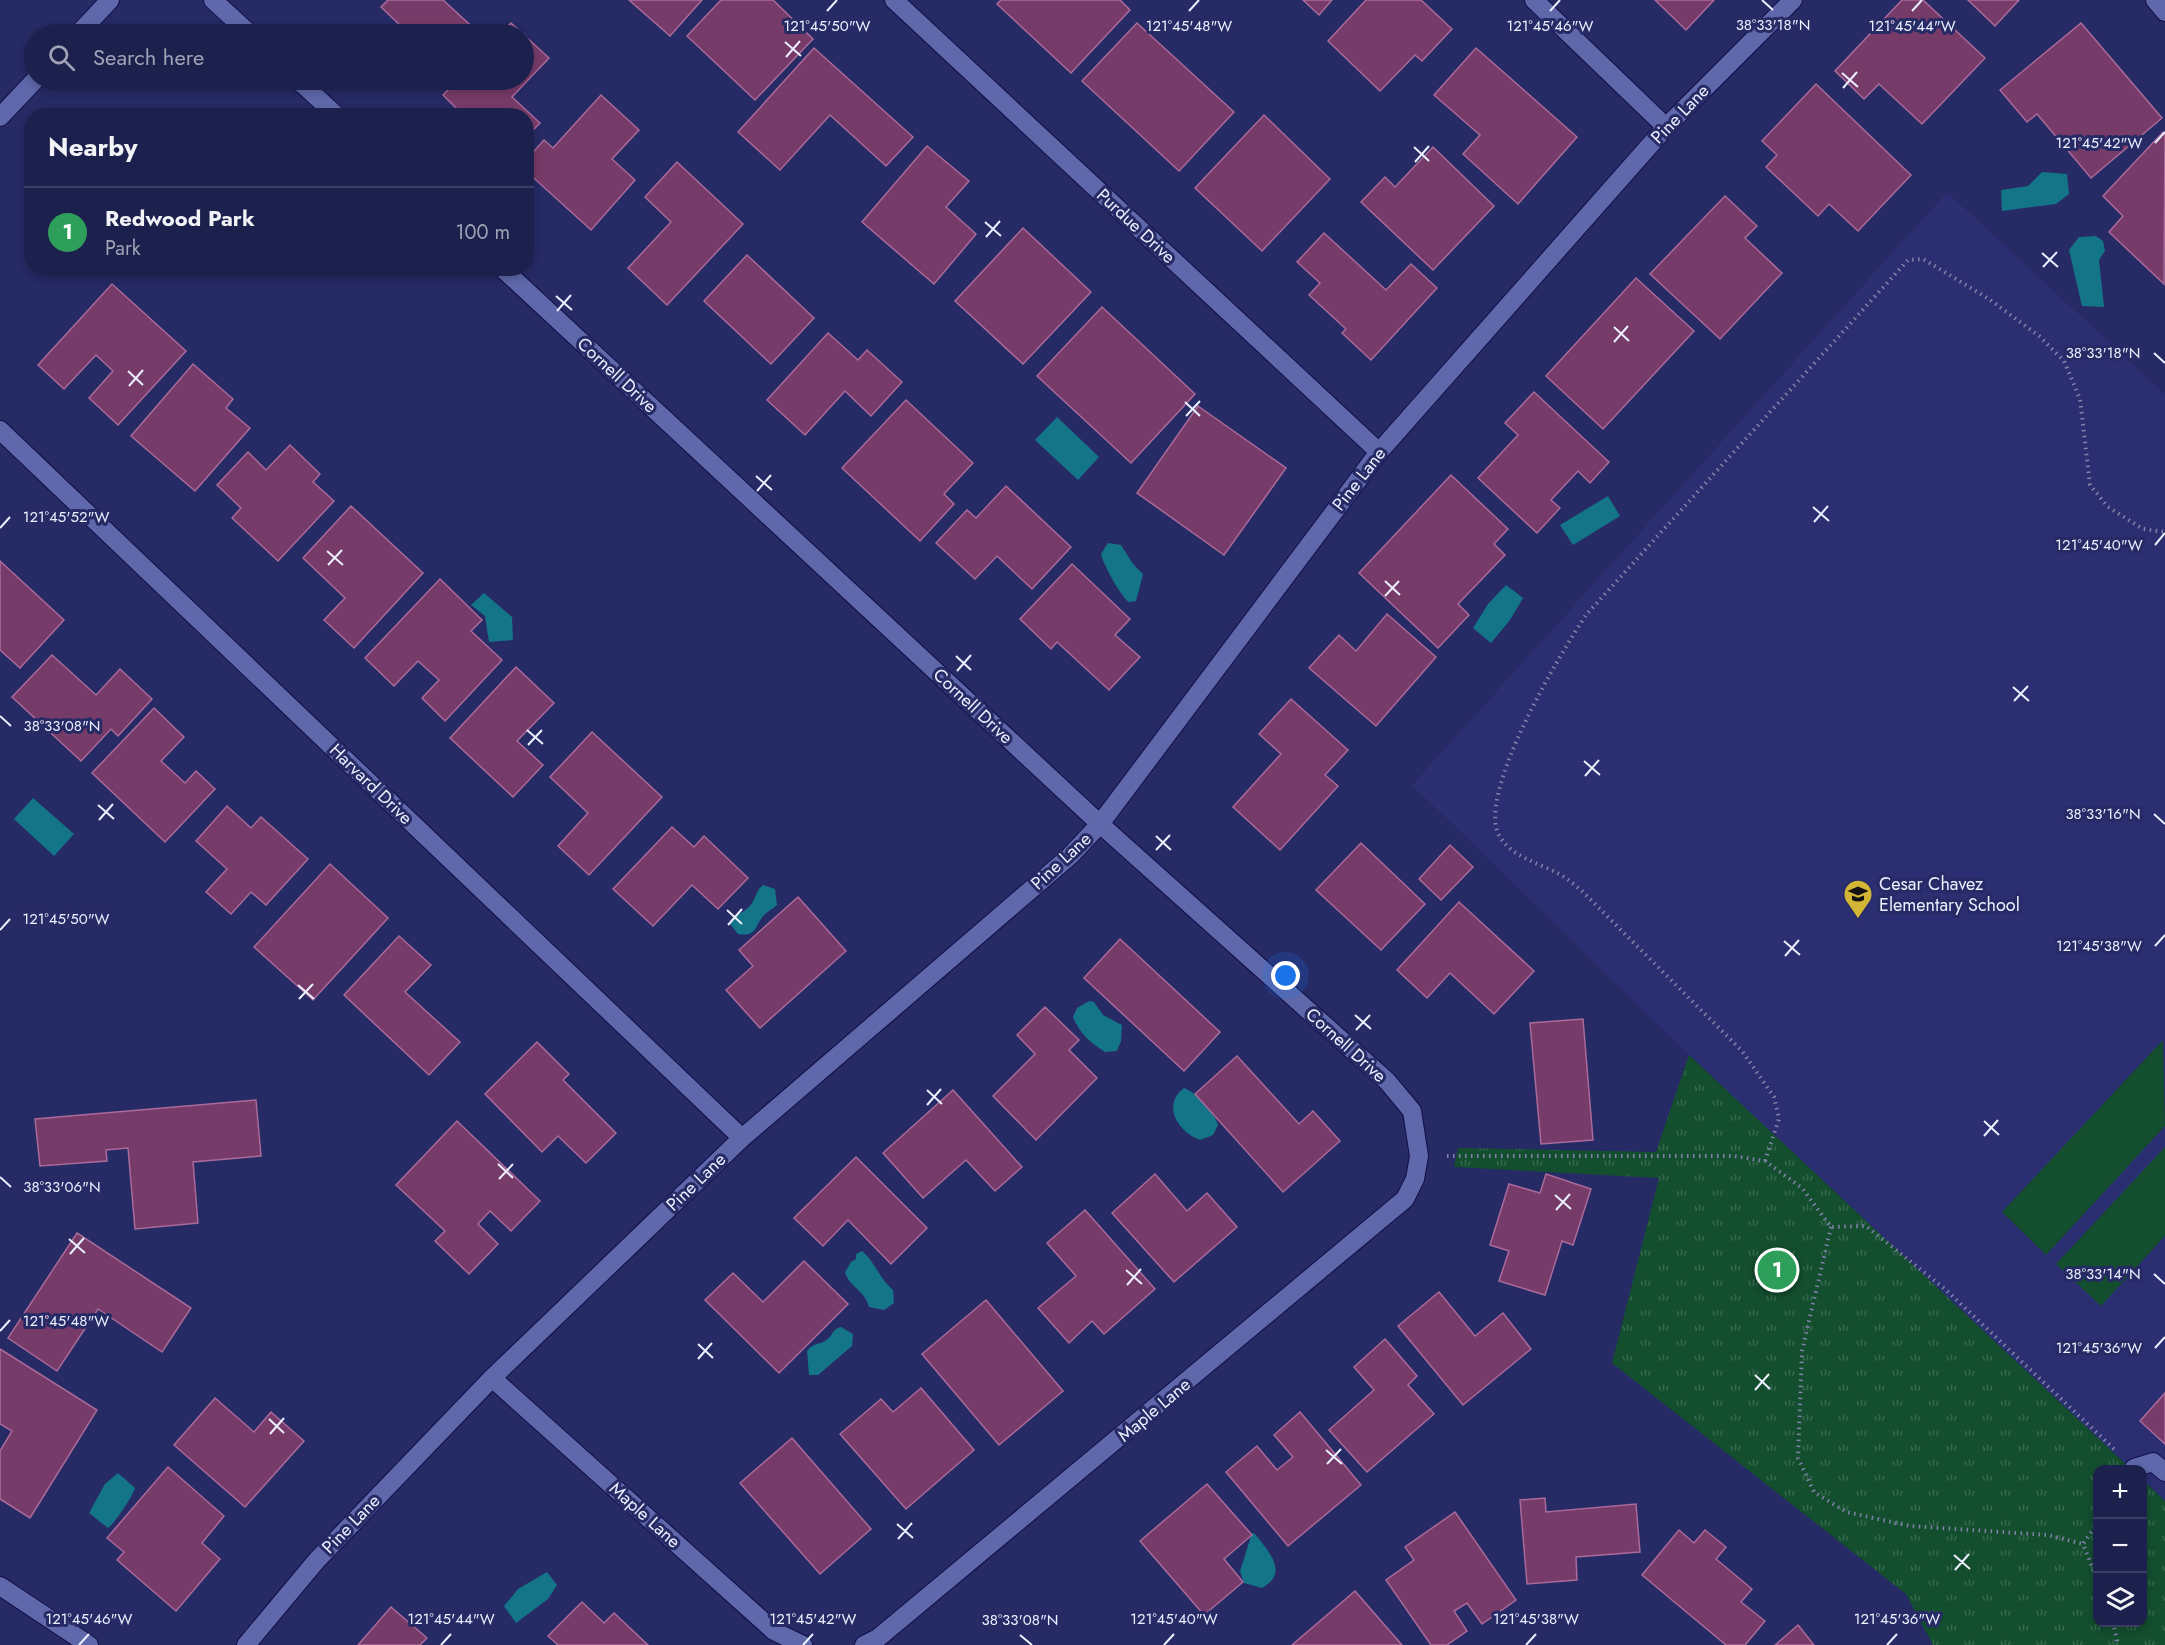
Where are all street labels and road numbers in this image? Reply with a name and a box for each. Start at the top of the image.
street label: Pine Lane [1645,78,1715,150]
street label: Purdue Drive [1091,183,1181,269]
street label: Cornell Drive [571,331,663,419]
street label: Pine Lane [1326,442,1392,516]
street label: Cornell Drive [927,662,1019,750]
street label: Harvard Drive [324,738,418,830]
street label: Pine Lane [1025,826,1097,896]
street label: Cornell Drive [1300,1002,1392,1088]
street label: Pine Lane [660,1147,732,1217]
street label: Maple Lane [1112,1372,1196,1448]
street label: Maple Lane [604,1476,686,1554]
street label: Pine Lane [316,1488,386,1560]

